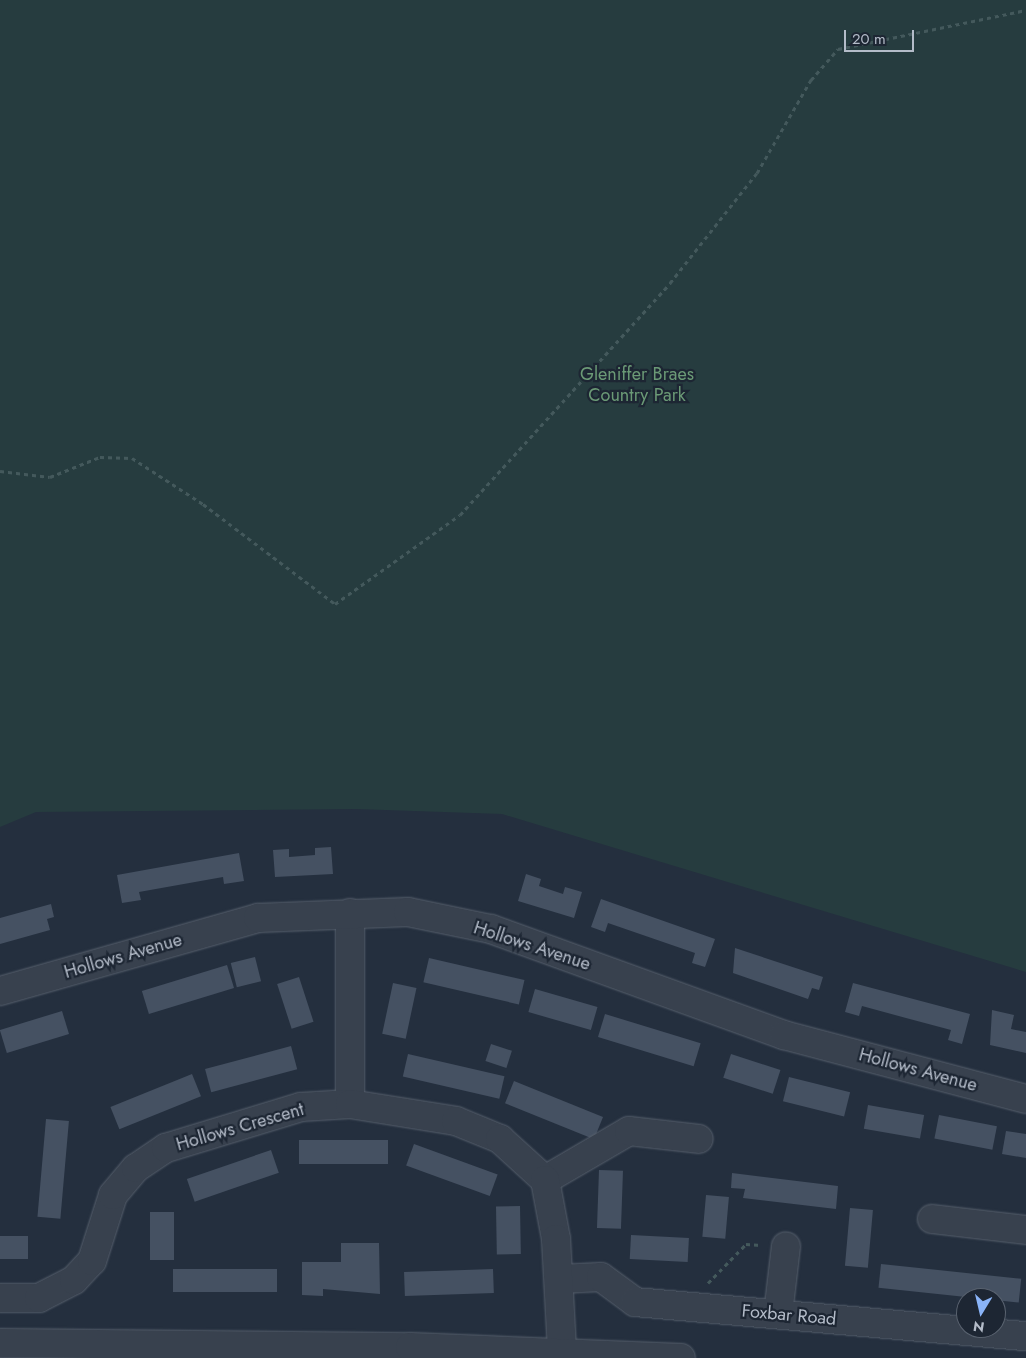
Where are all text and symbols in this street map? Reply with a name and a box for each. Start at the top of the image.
scale bar [846,20,916,52]
text: 20 m [852,28,886,50]
park label: Gleniffer Braes Country Park [580,364,694,406]
street label: Hollows Avenue [471,917,593,975]
street label: Hollows Avenue [62,929,184,983]
street label: Hollows Avenue [857,1044,979,1096]
street label: Hollows Crescent [174,1098,306,1156]
north arrow [956,1288,1006,1338]
street label: Foxbar Road [741,1300,837,1330]
text: N [972,1316,986,1338]

